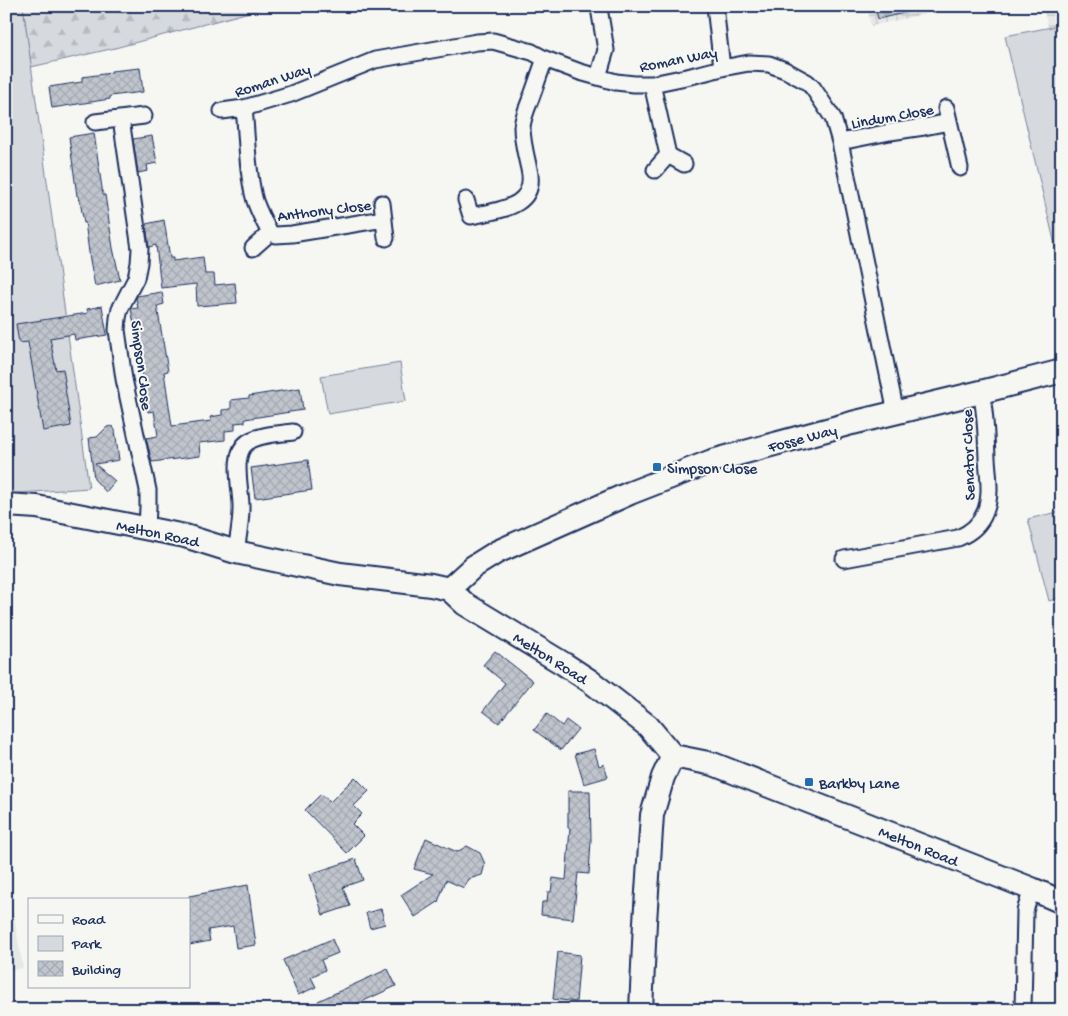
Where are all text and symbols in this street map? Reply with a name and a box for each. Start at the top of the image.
street label: Roman Way [638,45,719,78]
street label: Roman Way [233,61,314,104]
street label: Lindum Close [850,102,936,135]
street label: Anthony Close [276,197,373,228]
street label: Simpson Close [125,319,155,412]
street label: Senator Close [959,408,982,501]
street label: Fosse Way [765,422,840,459]
marker: Simpson Close [651,461,663,473]
place label: Simpson Close [667,461,758,480]
street label: Melton Road [114,517,202,554]
street label: Melton Road [508,630,591,691]
marker: Barkby Lane [803,776,815,788]
place label: Barkby Lane [818,776,900,795]
street label: Melton Road [875,824,962,873]
legend [28,898,190,988]
text: Road [72,912,106,930]
text: Park [71,936,102,954]
text: Building [71,962,121,980]

